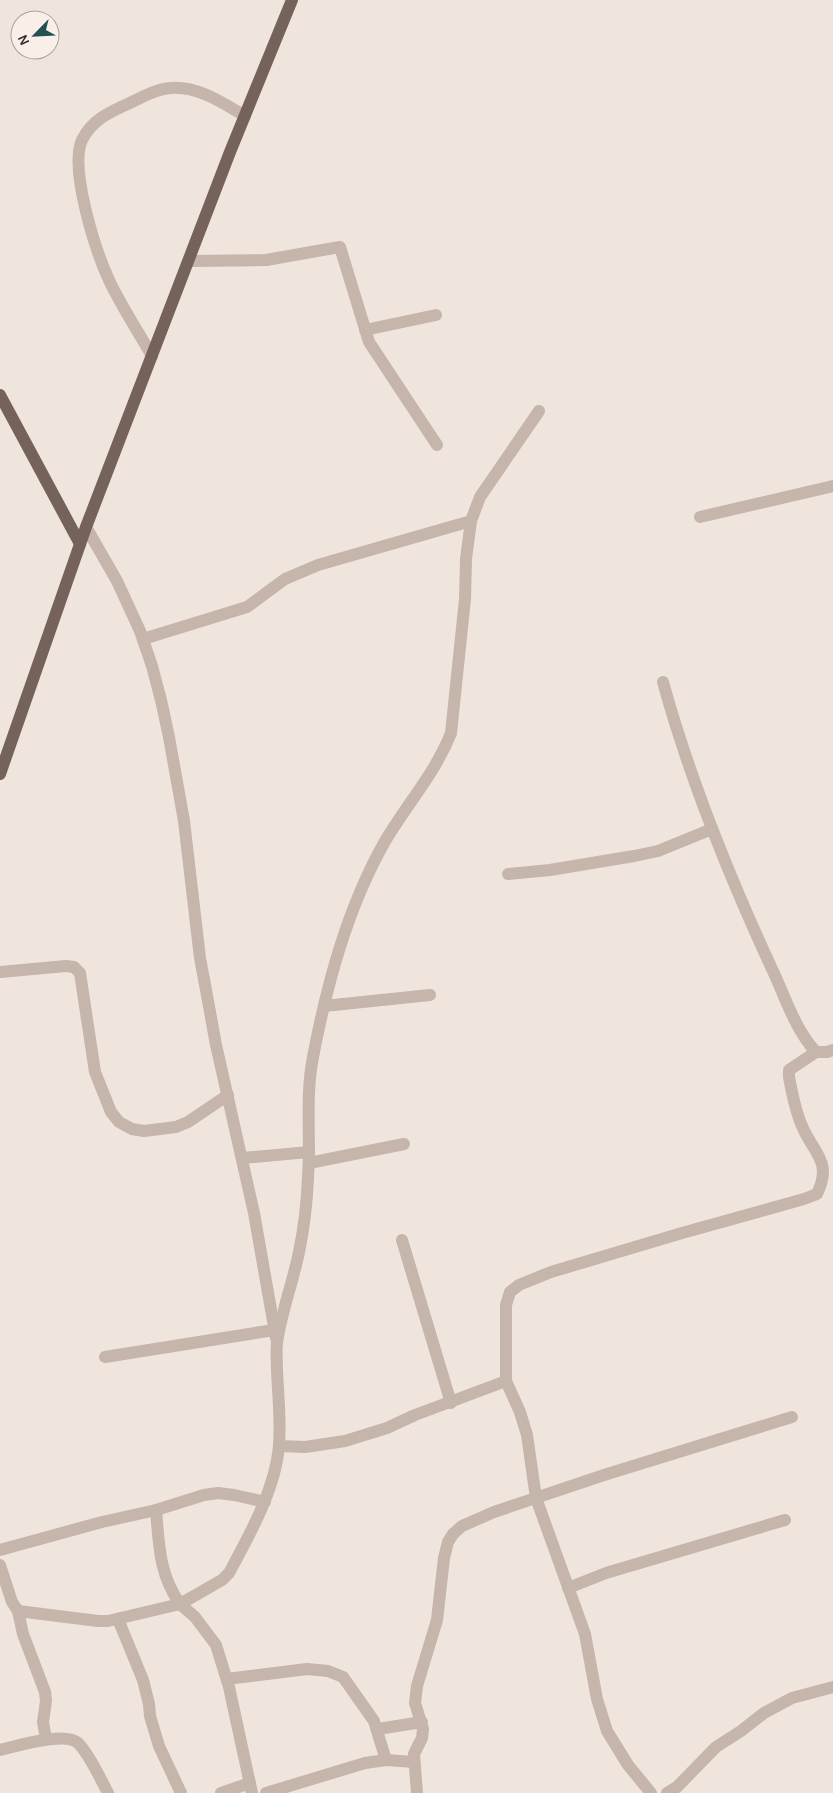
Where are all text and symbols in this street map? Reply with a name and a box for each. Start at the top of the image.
north arrow [10,10,60,60]
text: N [14,32,33,48]

